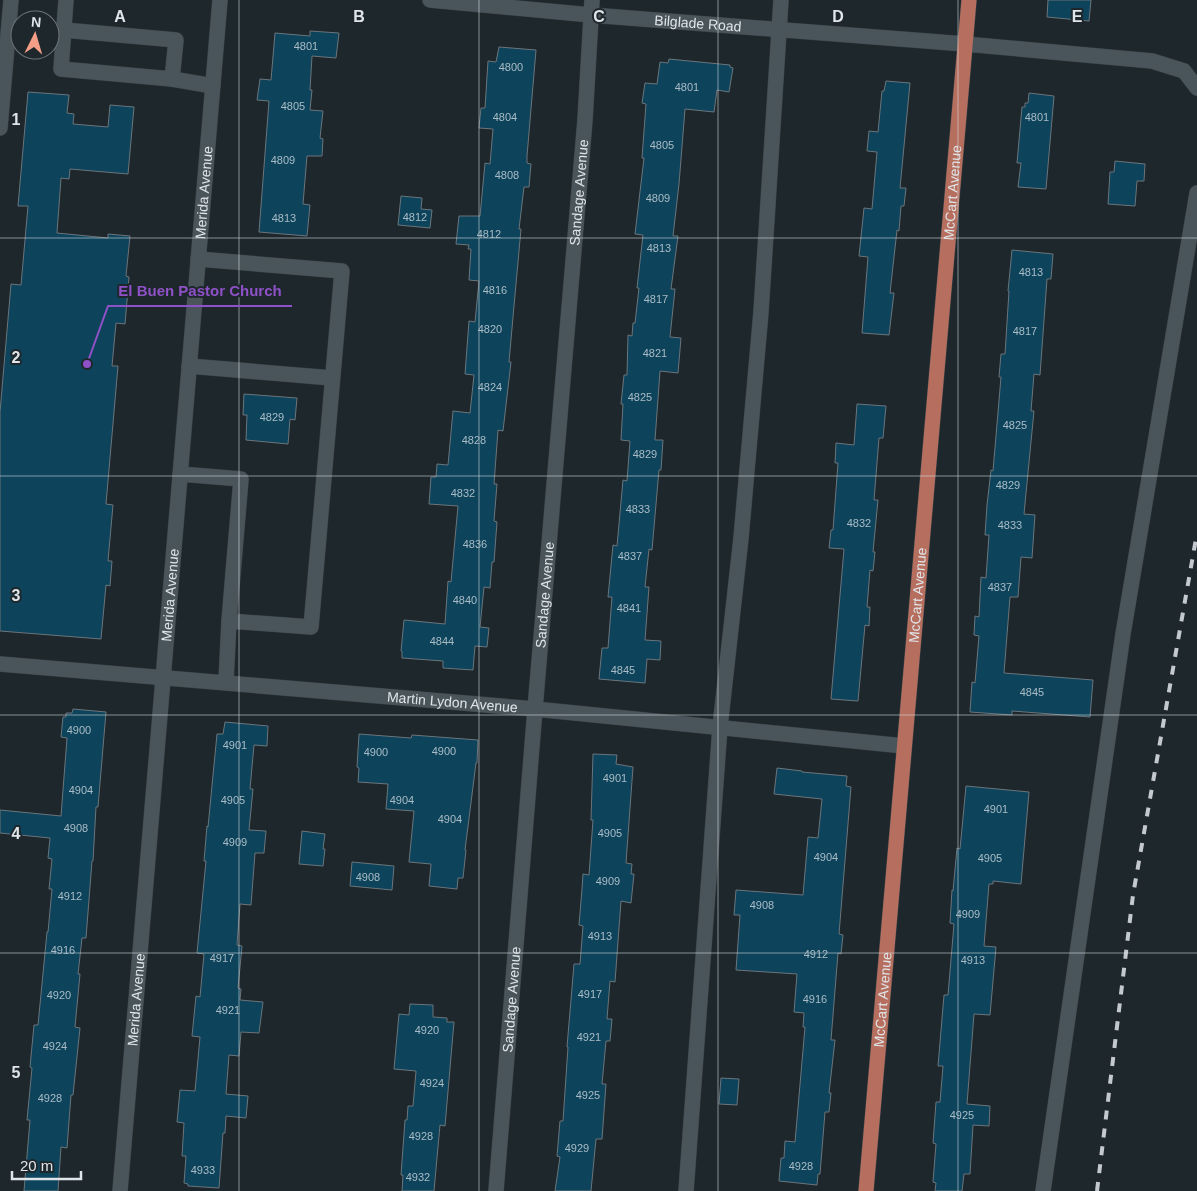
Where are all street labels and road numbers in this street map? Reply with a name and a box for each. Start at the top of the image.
street label: Bilglade Road [654,12,742,35]
street label: Sandage Avenue [566,138,591,246]
street label: McCart Avenue [940,144,964,241]
street label: Merida Avenue [192,145,216,240]
street label: Sandage Avenue [532,541,557,649]
street label: McCart Avenue [905,547,930,644]
street label: Merida Avenue [158,548,182,642]
street label: Martin Lydon Avenue [387,689,519,716]
street label: Sandage Avenue [499,946,524,1053]
street label: McCart Avenue [870,951,895,1048]
street label: Merida Avenue [124,952,148,1047]

